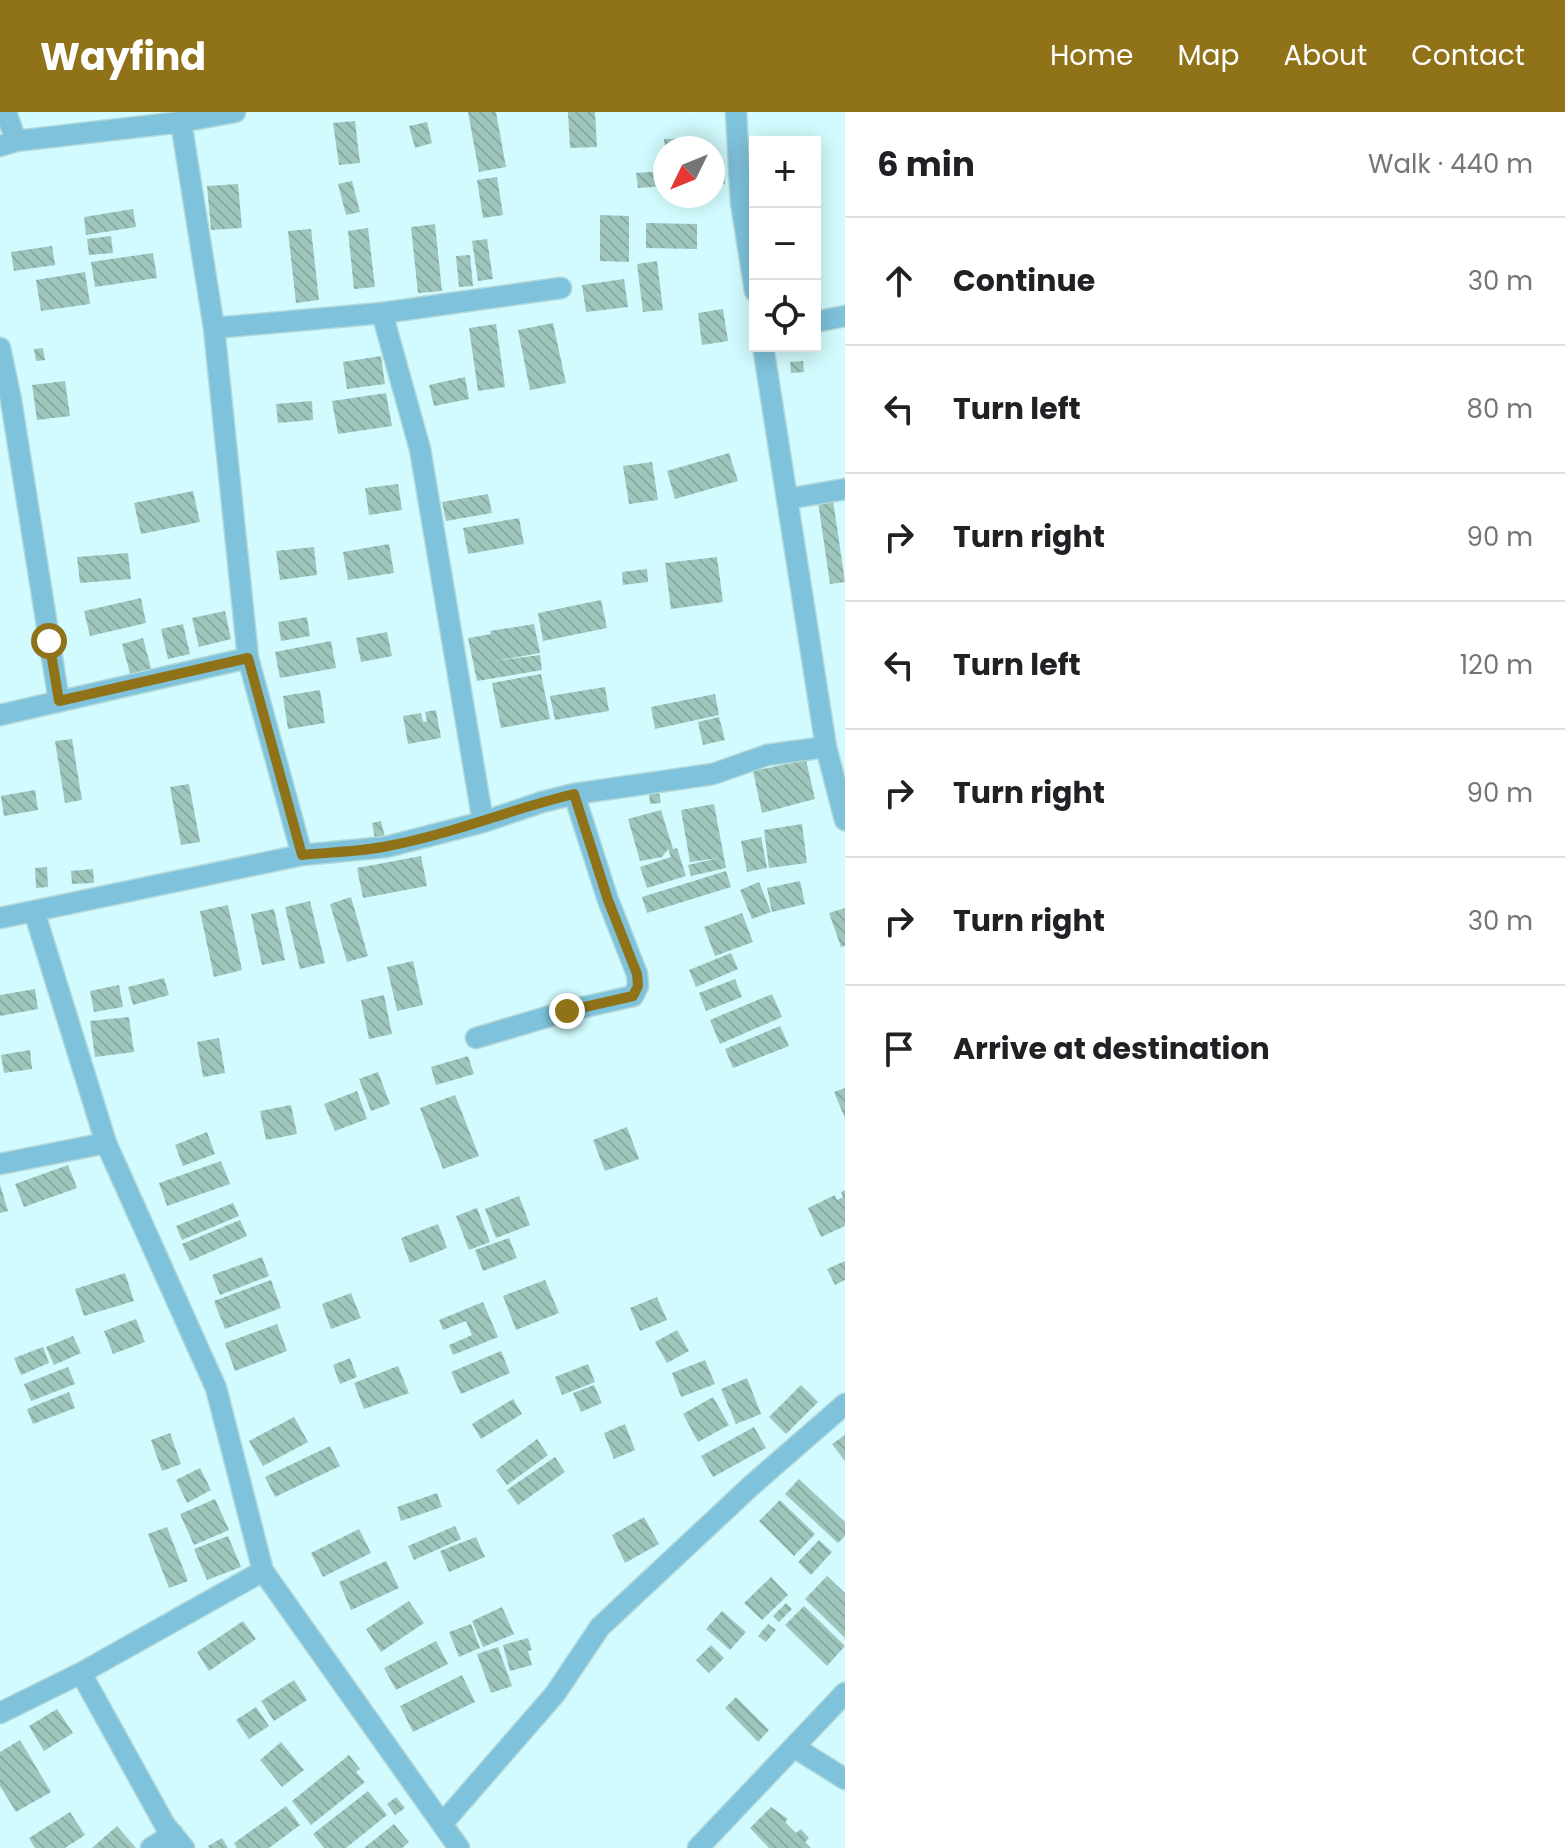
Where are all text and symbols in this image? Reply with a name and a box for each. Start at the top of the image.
text: Wayfind [40,30,206,83]
text: Home [1050,36,1133,75]
text: Map [1177,36,1239,75]
text: About [1283,36,1367,75]
text: Contact [1411,36,1525,75]
north arrow [653,136,725,208]
map controls [749,136,821,352]
button: + [749,136,821,208]
text: 6 min [877,140,975,188]
text: Walk · 440 m [1368,146,1533,182]
button: − [749,208,821,280]
icon: ahead [877,259,921,303]
text: Continue [953,259,1095,302]
text: 30 m [1468,263,1533,299]
button: locate [749,280,821,352]
icon: left [877,387,921,431]
text: Turn left [953,387,1081,430]
text: 80 m [1467,391,1533,427]
icon: right [877,515,921,559]
text: Turn right [953,515,1105,558]
text: 90 m [1467,519,1533,555]
route start [31,623,67,659]
icon: left [877,643,921,687]
text: Turn left [953,643,1081,686]
text: 120 m [1460,647,1533,683]
icon: right [877,771,921,815]
text: Turn right [953,771,1105,814]
text: 90 m [1467,775,1533,811]
icon: right [877,899,921,943]
text: Turn right [953,899,1105,942]
text: 30 m [1468,903,1533,939]
route end [549,993,585,1029]
icon: arrive [877,1027,921,1071]
text: Arrive at destination [953,1027,1270,1070]

